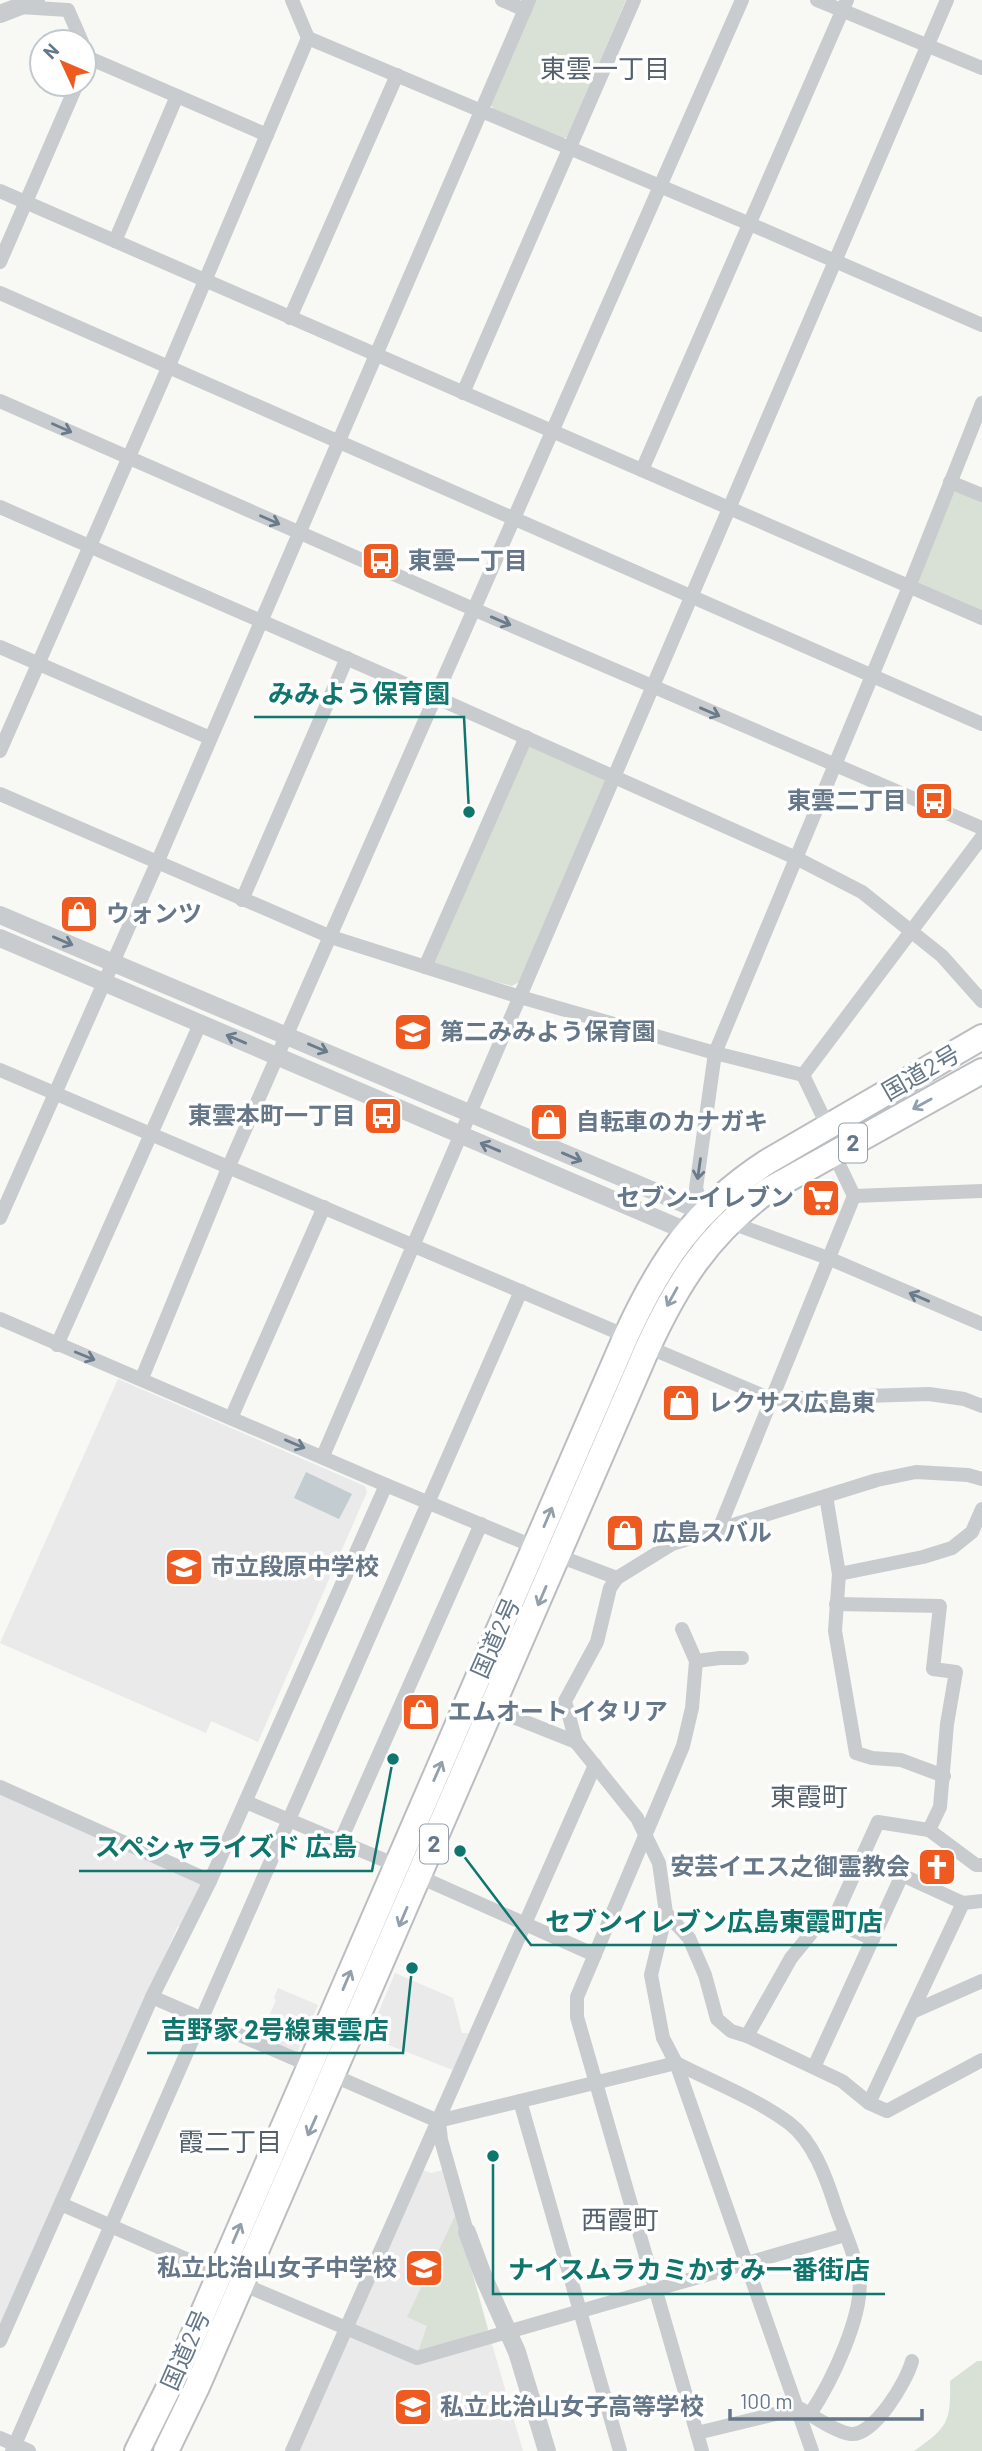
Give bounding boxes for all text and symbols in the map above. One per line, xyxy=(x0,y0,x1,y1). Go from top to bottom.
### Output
north arrow xyxy=(28,28,98,98)
text: N xyxy=(38,38,63,63)
district label: 東雲一丁目 xyxy=(540,52,670,83)
one-way arrow xyxy=(51,422,73,435)
one-way arrow xyxy=(259,514,281,527)
bus stop icon: 東雲一丁目 xyxy=(360,540,402,582)
place label: 東雲一丁目 xyxy=(408,545,528,574)
one-way arrow xyxy=(490,615,512,628)
callout: みみよう保育園 xyxy=(254,670,464,717)
text: みみよう保育園 xyxy=(268,677,450,708)
one-way arrow xyxy=(699,706,720,719)
bus stop icon: 東雲二丁目 xyxy=(913,780,955,822)
place label: 東雲二丁目 xyxy=(787,785,907,814)
shop icon: ウォンツ xyxy=(58,893,100,935)
place label: ウォンツ xyxy=(106,898,202,927)
one-way arrow xyxy=(52,936,73,949)
school or university icon: 第二みみよう保育園 xyxy=(392,1011,434,1053)
place label: 第二みみよう保育園 xyxy=(440,1016,656,1045)
one-way arrow xyxy=(226,1031,247,1044)
street label: 国道2号 xyxy=(876,1038,964,1105)
one-way arrow xyxy=(307,1042,328,1055)
bus stop icon: 東雲本町一丁目 xyxy=(362,1095,404,1137)
one-way arrow xyxy=(913,1097,933,1111)
place label: 東雲本町一丁目 xyxy=(188,1100,356,1129)
shop icon: 自転車のカナガキ xyxy=(528,1101,570,1143)
place label: 自転車のカナガキ xyxy=(576,1106,768,1135)
road number: 2 xyxy=(839,1124,867,1162)
one-way arrow xyxy=(480,1140,501,1153)
one-way arrow xyxy=(561,1151,583,1164)
one-way arrow xyxy=(692,1157,705,1180)
supermarket icon: セブン-イレブン xyxy=(800,1177,842,1219)
place label: セブン-イレブン xyxy=(616,1182,794,1211)
one-way arrow xyxy=(665,1287,679,1307)
one-way arrow xyxy=(909,1290,931,1303)
one-way arrow xyxy=(74,1350,95,1363)
shop icon: レクサス広島東 xyxy=(660,1382,702,1424)
place label: レクサス広島東 xyxy=(708,1387,876,1416)
one-way arrow xyxy=(284,1438,305,1451)
one-way arrow xyxy=(542,1507,555,1529)
shop icon: 広島スバル xyxy=(604,1512,646,1554)
place label: 広島スバル xyxy=(652,1517,772,1546)
school or university icon: 市立段原中学校 xyxy=(163,1546,205,1588)
place label: 市立段原中学校 xyxy=(211,1551,379,1580)
one-way arrow xyxy=(535,1585,548,1606)
street label: 国道2号 xyxy=(464,1593,525,1682)
shop icon: エムオート イタリア xyxy=(400,1691,442,1733)
place label: エムオート イタリア xyxy=(448,1696,668,1725)
one-way arrow xyxy=(432,1761,445,1782)
district label: 東霞町 xyxy=(770,1780,848,1811)
callout: スペシャライズド 広島 xyxy=(79,1824,372,1871)
road number: 2 xyxy=(420,1825,448,1864)
text: スペシャライズド 広島 xyxy=(95,1830,357,1861)
church icon: 安芸イエス之御霊教会 xyxy=(916,1846,958,1888)
place label: 安芸イエス之御霊教会 xyxy=(670,1851,910,1880)
callout: セブンイレブン広島東霞町店 xyxy=(531,1898,897,1945)
text: セブンイレブン広島東霞町店 xyxy=(545,1905,883,1936)
one-way arrow xyxy=(396,1906,409,1927)
one-way arrow xyxy=(341,1969,354,1991)
callout: 吉野家 2号線東雲店 xyxy=(147,2006,403,2053)
text: 吉野家 2号線東雲店 xyxy=(161,2013,389,2044)
one-way arrow xyxy=(305,2114,318,2136)
district label: 霞二丁目 xyxy=(178,2125,282,2156)
district label: 西霞町 xyxy=(581,2203,659,2234)
one-way arrow xyxy=(231,2223,244,2245)
school or university icon: 私立比治山女子中学校 xyxy=(403,2247,445,2289)
callout: ナイスムラカミかすみ一番街店 xyxy=(493,2247,885,2294)
place label: 私立比治山女子中学校 xyxy=(157,2252,397,2281)
text: ナイスムラカミかすみ一番街店 xyxy=(508,2253,870,2284)
street label: 国道2号 xyxy=(154,2305,215,2394)
scale bar xyxy=(730,2378,922,2422)
school or university icon: 私立比治山女子高等学校 xyxy=(392,2386,434,2428)
text: 100 m xyxy=(740,2388,793,2413)
place label: 私立比治山女子高等学校 xyxy=(440,2391,704,2420)

